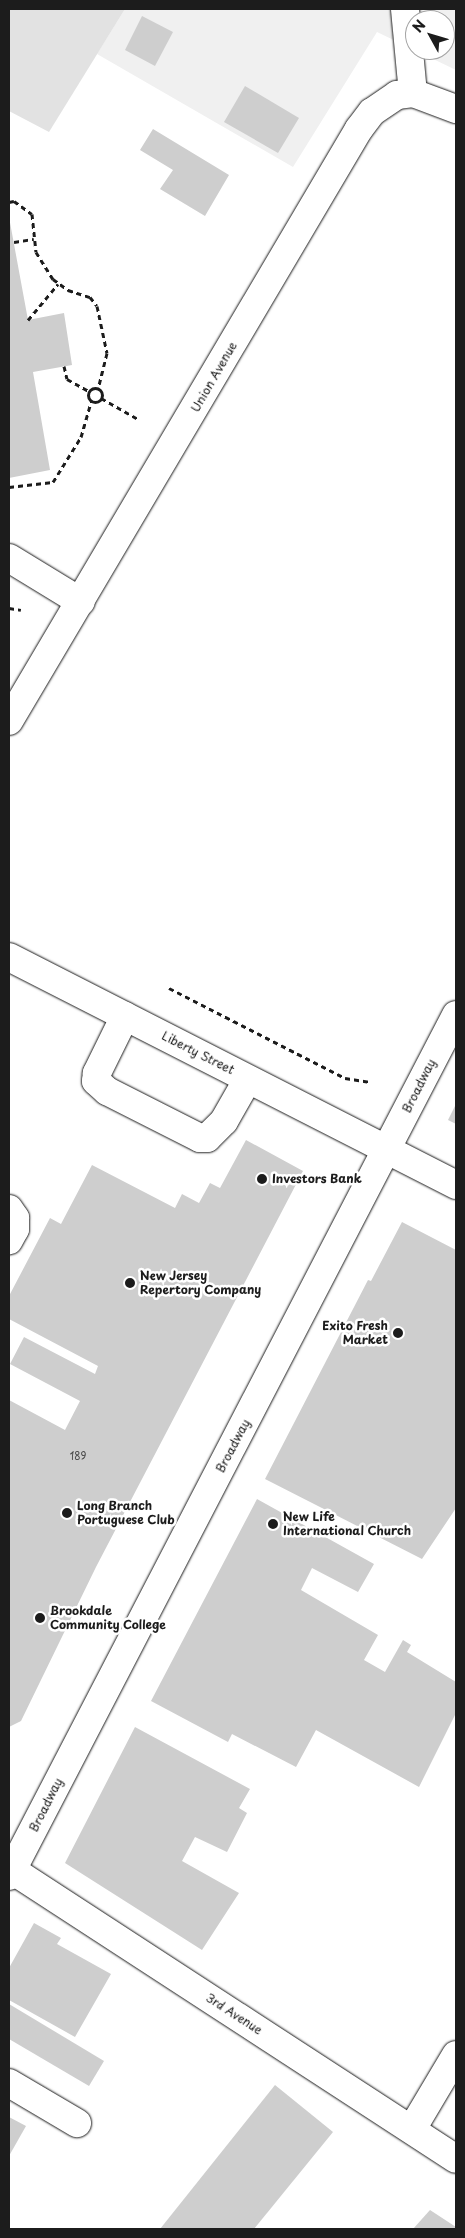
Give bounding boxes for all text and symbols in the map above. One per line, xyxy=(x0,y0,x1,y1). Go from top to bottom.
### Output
north arrow xyxy=(405,10,455,60)
text: N xyxy=(407,15,430,37)
street label: Union Avenue xyxy=(188,339,240,415)
street label: Liberty Street xyxy=(159,1028,237,1078)
street label: Broadway xyxy=(399,1057,439,1115)
place label: Investors Bank xyxy=(272,1172,362,1186)
marker: Investors Bank xyxy=(256,1173,268,1185)
place label: New Jersey Repertory Company xyxy=(140,1269,262,1297)
marker: New Jersey Repertory Company xyxy=(124,1277,136,1289)
place label: Exito Fresh Market xyxy=(322,1319,388,1347)
marker: Exito Fresh Market xyxy=(392,1327,404,1339)
street label: Broadway xyxy=(213,1417,253,1475)
house number: 189 xyxy=(70,1450,86,1462)
place label: Long Branch Portuguese Club xyxy=(77,1499,175,1527)
marker: Long Branch Portuguese Club xyxy=(61,1507,73,1519)
place label: New Life International Church xyxy=(283,1510,411,1538)
marker: New Life International Church xyxy=(267,1518,279,1530)
place label: Brookdale Community College xyxy=(50,1604,167,1632)
marker: Brookdale Community College xyxy=(34,1612,46,1624)
street label: Broadway xyxy=(26,1776,66,1834)
street label: 3rd Avenue xyxy=(203,1990,265,2038)

